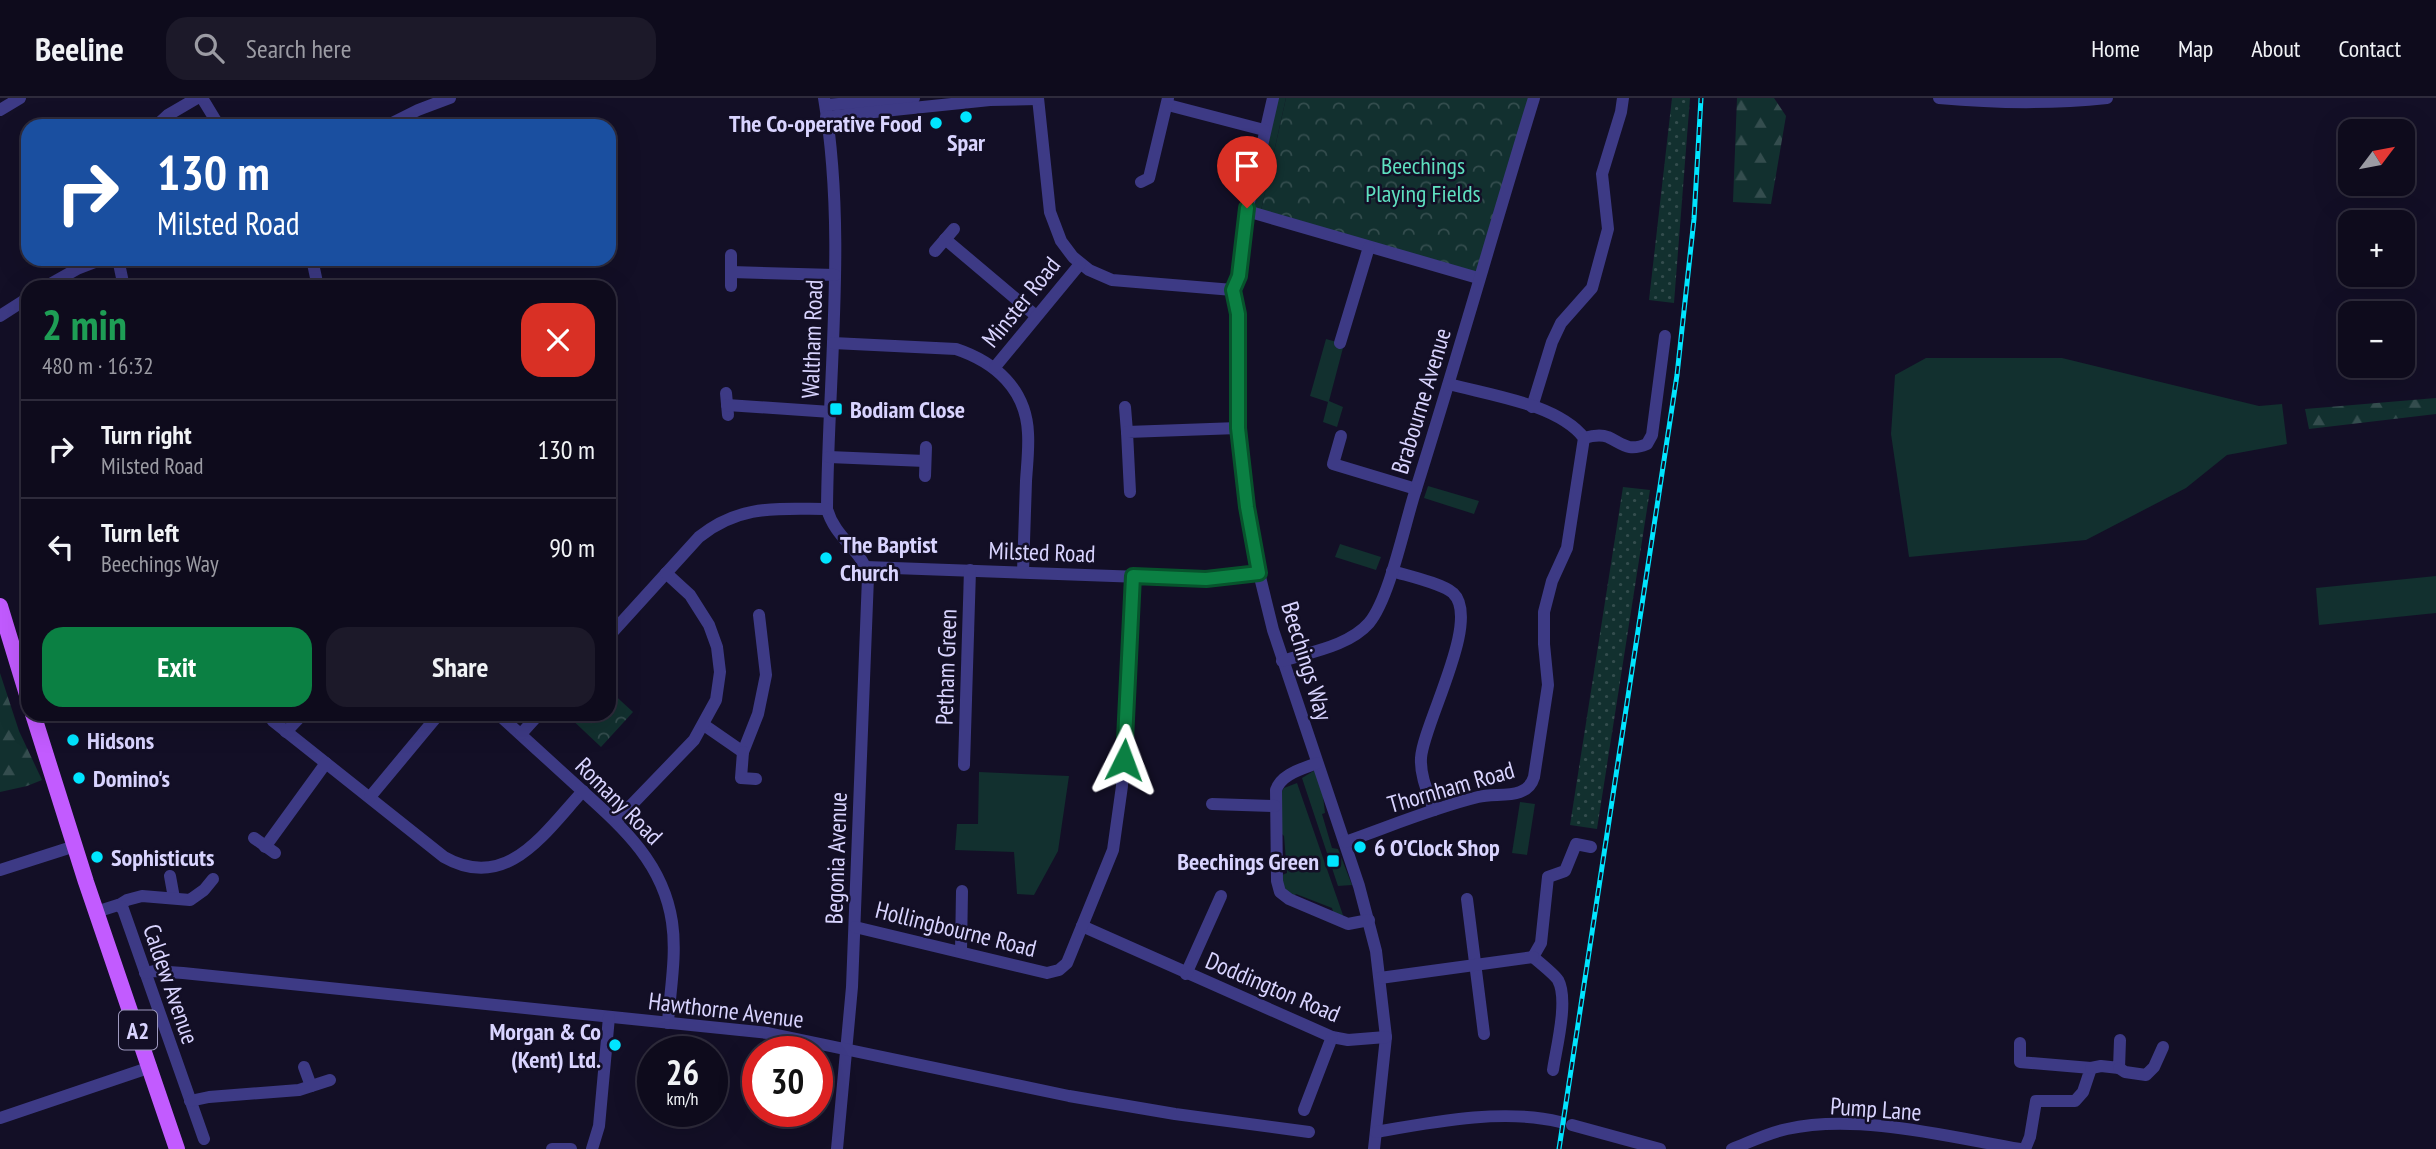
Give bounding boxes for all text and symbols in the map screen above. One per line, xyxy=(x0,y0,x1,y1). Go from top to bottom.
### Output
search box xyxy=(166,17,656,80)
text: Beeline xyxy=(35,27,124,70)
icon: search xyxy=(190,29,228,67)
text: Search here xyxy=(246,32,351,65)
text: Home xyxy=(2091,33,2140,64)
text: Map xyxy=(2178,33,2213,64)
text: About xyxy=(2251,33,2300,64)
text: Contact xyxy=(2338,33,2401,64)
place label: The Co-operative Food xyxy=(729,108,922,139)
marker: Spar xyxy=(958,109,974,125)
marker: The Co-operative Food xyxy=(928,115,944,131)
north arrow xyxy=(2338,119,2415,196)
map controls xyxy=(2338,119,2415,378)
place label: Spar xyxy=(947,127,986,158)
pin xyxy=(1217,136,1277,208)
text: 130 m xyxy=(157,140,270,204)
icon: right xyxy=(42,147,133,238)
icon: arrive xyxy=(1228,147,1266,185)
park label: Beechings Playing Fields xyxy=(1365,150,1481,209)
text: Milsted Road xyxy=(157,202,300,244)
button: + xyxy=(2338,210,2415,287)
street label: Minster Road xyxy=(975,250,1067,354)
street label: Waltham Road xyxy=(794,279,830,399)
text: 2 min xyxy=(42,297,127,352)
button: − xyxy=(2338,301,2415,378)
button: close xyxy=(521,303,595,377)
street label: Brabourne Avenue xyxy=(1384,324,1458,478)
text: 480 m · 16:32 xyxy=(42,351,154,380)
place label: Bodiam Close xyxy=(850,394,965,425)
marker: Bodiam Close xyxy=(828,401,844,417)
text: Turn right xyxy=(101,418,192,451)
icon: right xyxy=(42,430,80,468)
text: 130 m xyxy=(537,433,595,466)
text: Milsted Road xyxy=(101,451,204,480)
text: Turn left xyxy=(101,516,179,549)
icon: left xyxy=(42,528,80,566)
place label: The Baptist Church xyxy=(840,529,938,588)
text: 90 m xyxy=(549,531,595,564)
street label: Milsted Road xyxy=(988,535,1096,569)
text: Beechings Way xyxy=(101,549,219,578)
marker: The Baptist Church xyxy=(818,550,834,566)
street label: Beechings Way xyxy=(1274,598,1340,724)
street label: Petham Green xyxy=(928,608,964,726)
button: Exit xyxy=(42,627,312,707)
button: Share xyxy=(326,627,595,707)
position arrow xyxy=(1087,723,1161,797)
place label: Hidsons xyxy=(87,725,154,756)
marker: Hidsons xyxy=(65,732,81,748)
street label: Romany Road xyxy=(569,751,669,851)
street label: Thornham Road xyxy=(1384,754,1518,820)
place label: Domino's xyxy=(93,763,170,794)
marker: Domino's xyxy=(71,770,87,786)
street label: Begonia Avenue xyxy=(818,791,854,925)
place label: 6 O'Clock Shop xyxy=(1374,832,1500,863)
marker: 6 O'Clock Shop xyxy=(1352,839,1368,855)
place label: Sophisticuts xyxy=(111,842,214,873)
place label: Beechings Green xyxy=(1177,846,1319,877)
marker: Sophisticuts xyxy=(89,849,105,865)
marker: Beechings Green xyxy=(1325,853,1341,869)
street label: Hollingbourne Road xyxy=(872,894,1040,964)
street label: Caldew Avenue xyxy=(136,920,206,1048)
street label: Doddington Road xyxy=(1201,945,1345,1029)
street label: Hawthorne Avenue xyxy=(647,985,805,1035)
road number: A2 xyxy=(119,1010,157,1049)
place label: Morgan & Co (Kent) Ltd. xyxy=(489,1016,601,1075)
speed limit sign: 30 xyxy=(742,1036,833,1127)
marker: Morgan & Co (Kent) Ltd. xyxy=(607,1037,623,1053)
text: 26 xyxy=(666,1049,699,1095)
text: km/h xyxy=(667,1087,698,1110)
street label: Pump Lane xyxy=(1829,1090,1923,1128)

